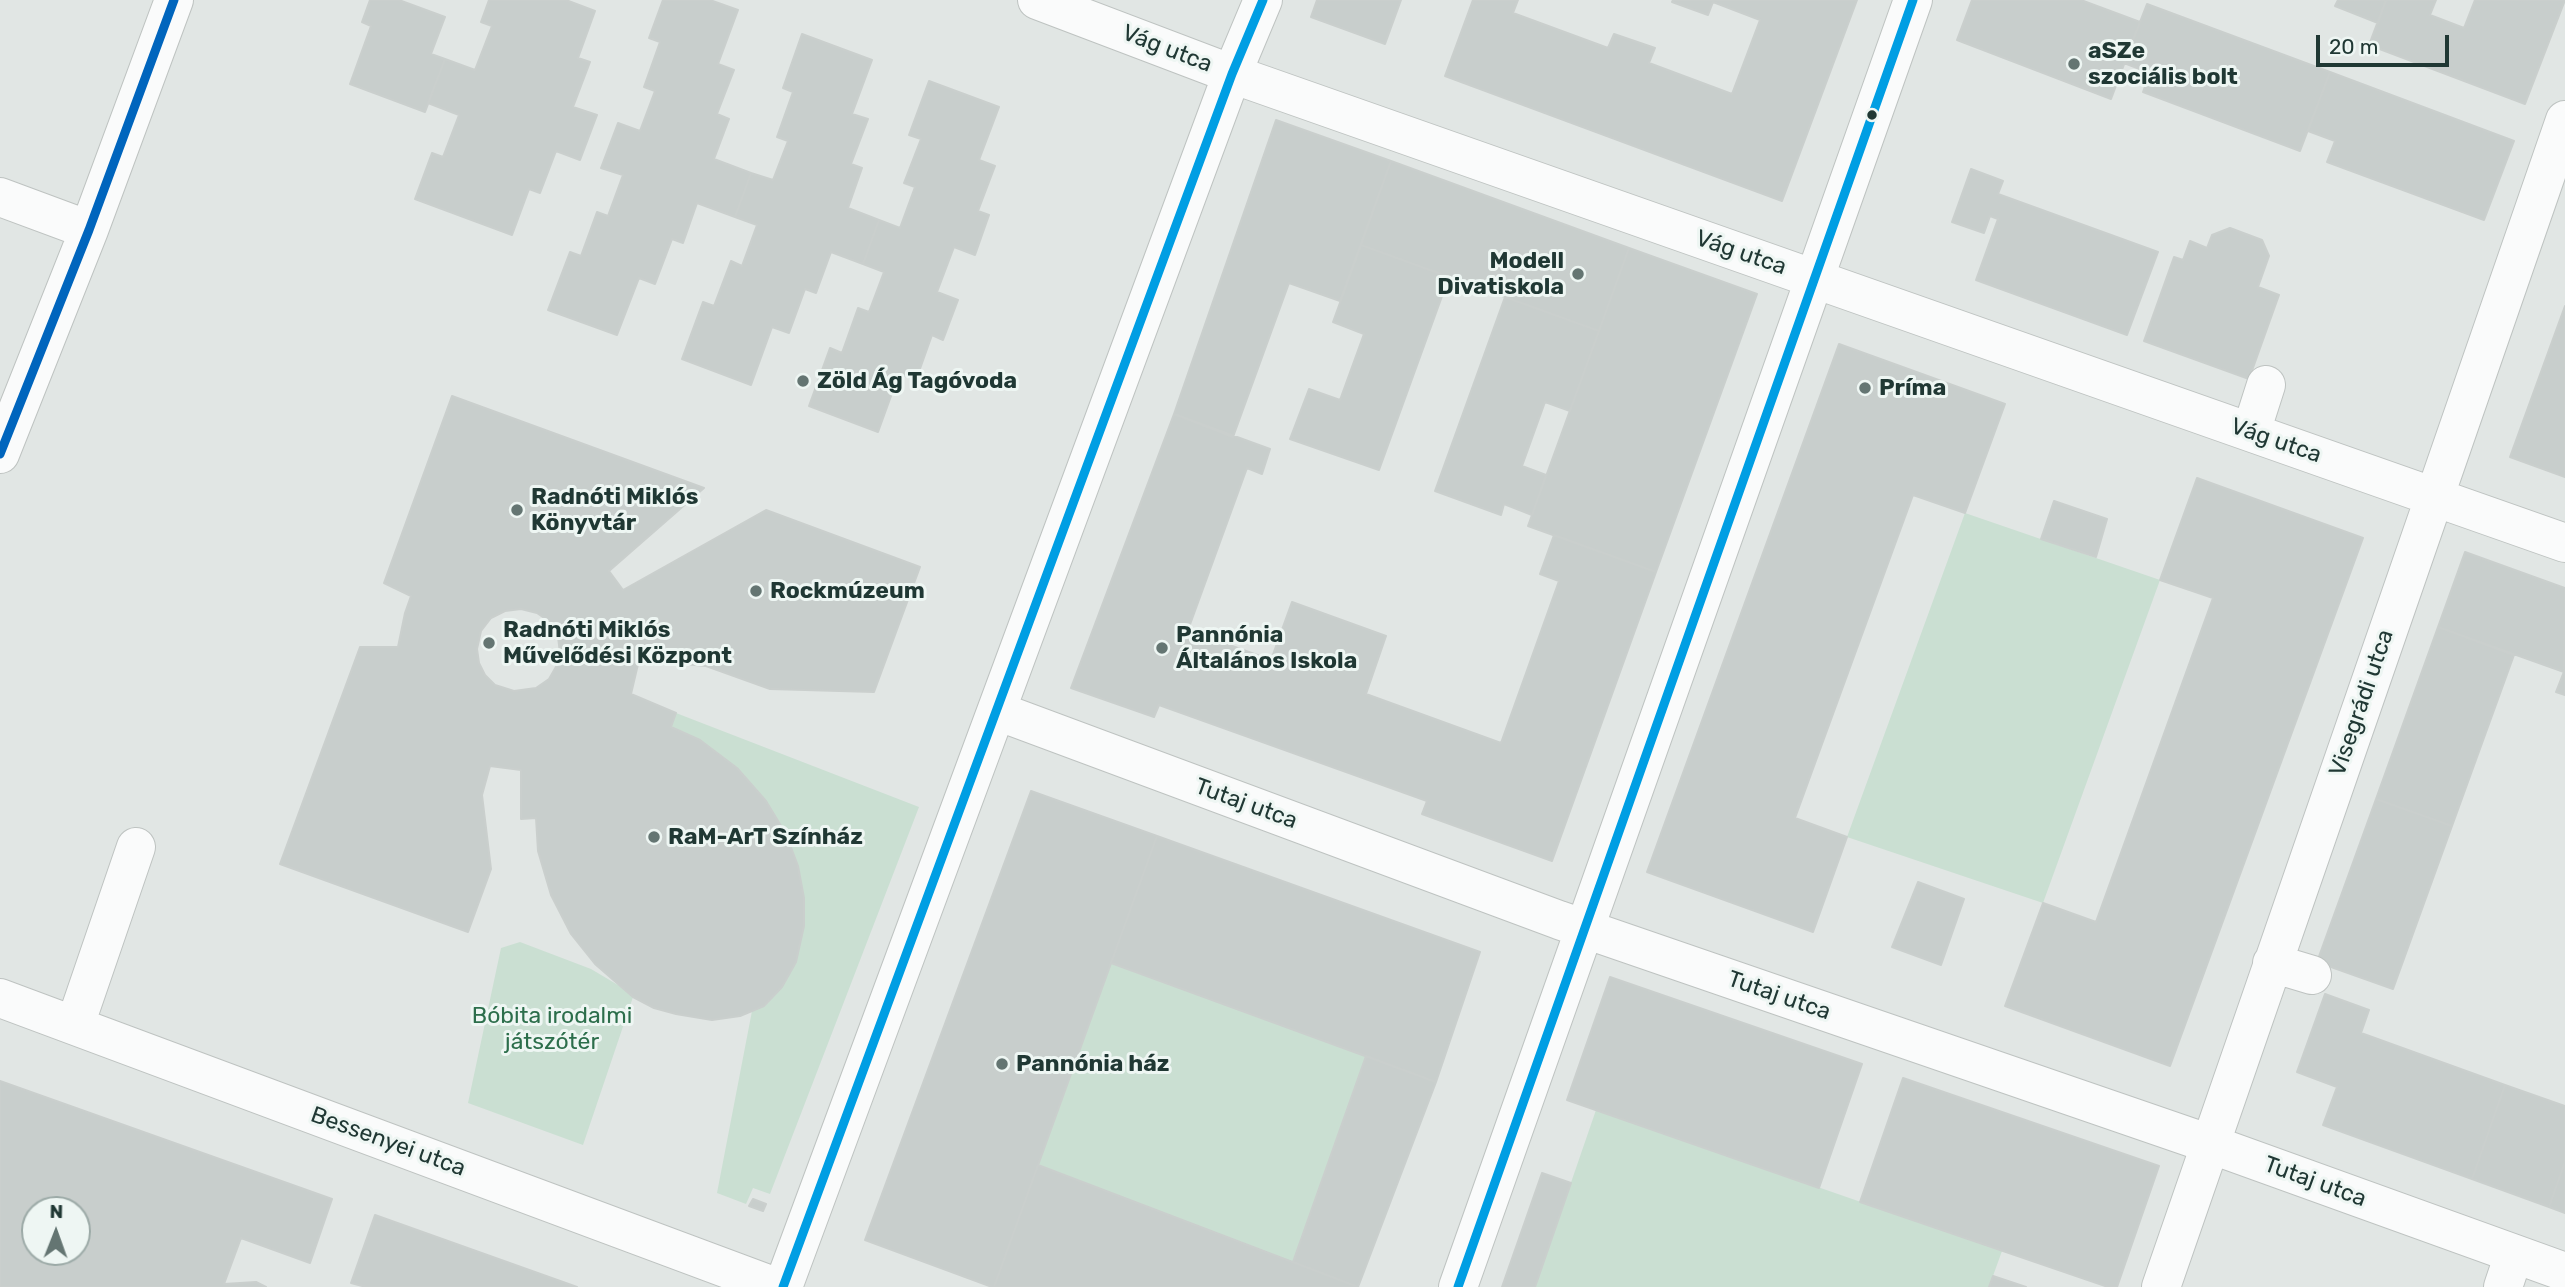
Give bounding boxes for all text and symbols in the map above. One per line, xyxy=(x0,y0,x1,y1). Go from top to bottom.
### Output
street label: Vág utca xyxy=(1118,19,1216,79)
scale bar xyxy=(2320,21,2453,65)
text: 20 m xyxy=(2329,34,2378,59)
place label: aSZe szociális bolt xyxy=(2088,37,2238,91)
marker: aSZe szociális bolt xyxy=(2066,56,2082,72)
unlabelled marker xyxy=(1865,108,1879,122)
street label: Vág utca xyxy=(1692,225,1790,281)
place label: Modell Divatiskola xyxy=(1437,247,1564,301)
marker: Modell Divatiskola xyxy=(1570,266,1586,282)
place label: Zöld Ág Tagóvoda xyxy=(817,367,1017,395)
marker: Zöld Ág Tagóvoda xyxy=(795,373,811,389)
place label: Príma xyxy=(1879,374,1946,402)
marker: Príma xyxy=(1857,380,1873,396)
street label: Vág utca xyxy=(2227,413,2325,469)
place label: Radnóti Miklós Könyvtár xyxy=(531,483,698,537)
marker: Radnóti Miklós Könyvtár xyxy=(509,502,525,518)
place label: Rockmúzeum xyxy=(770,577,925,605)
marker: Rockmúzeum xyxy=(748,583,764,599)
place label: Radnóti Miklós Művelődési Központ xyxy=(503,616,732,670)
place label: Pannónia Általános Iskola xyxy=(1176,621,1357,675)
street label: Visegrádi utca xyxy=(2324,626,2400,780)
marker: Radnóti Miklós Művelődési Központ xyxy=(481,635,497,651)
marker: Pannónia Általános Iskola xyxy=(1154,640,1170,656)
street label: Tutaj utca xyxy=(1191,773,1301,835)
place label: RaM-ArT Színház xyxy=(668,823,863,851)
marker: RaM-ArT Színház xyxy=(646,829,662,845)
street label: Tutaj utca xyxy=(1724,966,1834,1026)
park label: Bóbita irodalmi játszótér xyxy=(472,1002,632,1056)
place label: Pannónia ház xyxy=(1016,1050,1170,1078)
marker: Pannónia ház xyxy=(994,1056,1010,1072)
street label: Bessenyei utca xyxy=(307,1101,469,1183)
street label: Tutaj utca xyxy=(2260,1151,2370,1213)
north arrow xyxy=(21,1196,91,1266)
text: N xyxy=(49,1200,63,1223)

